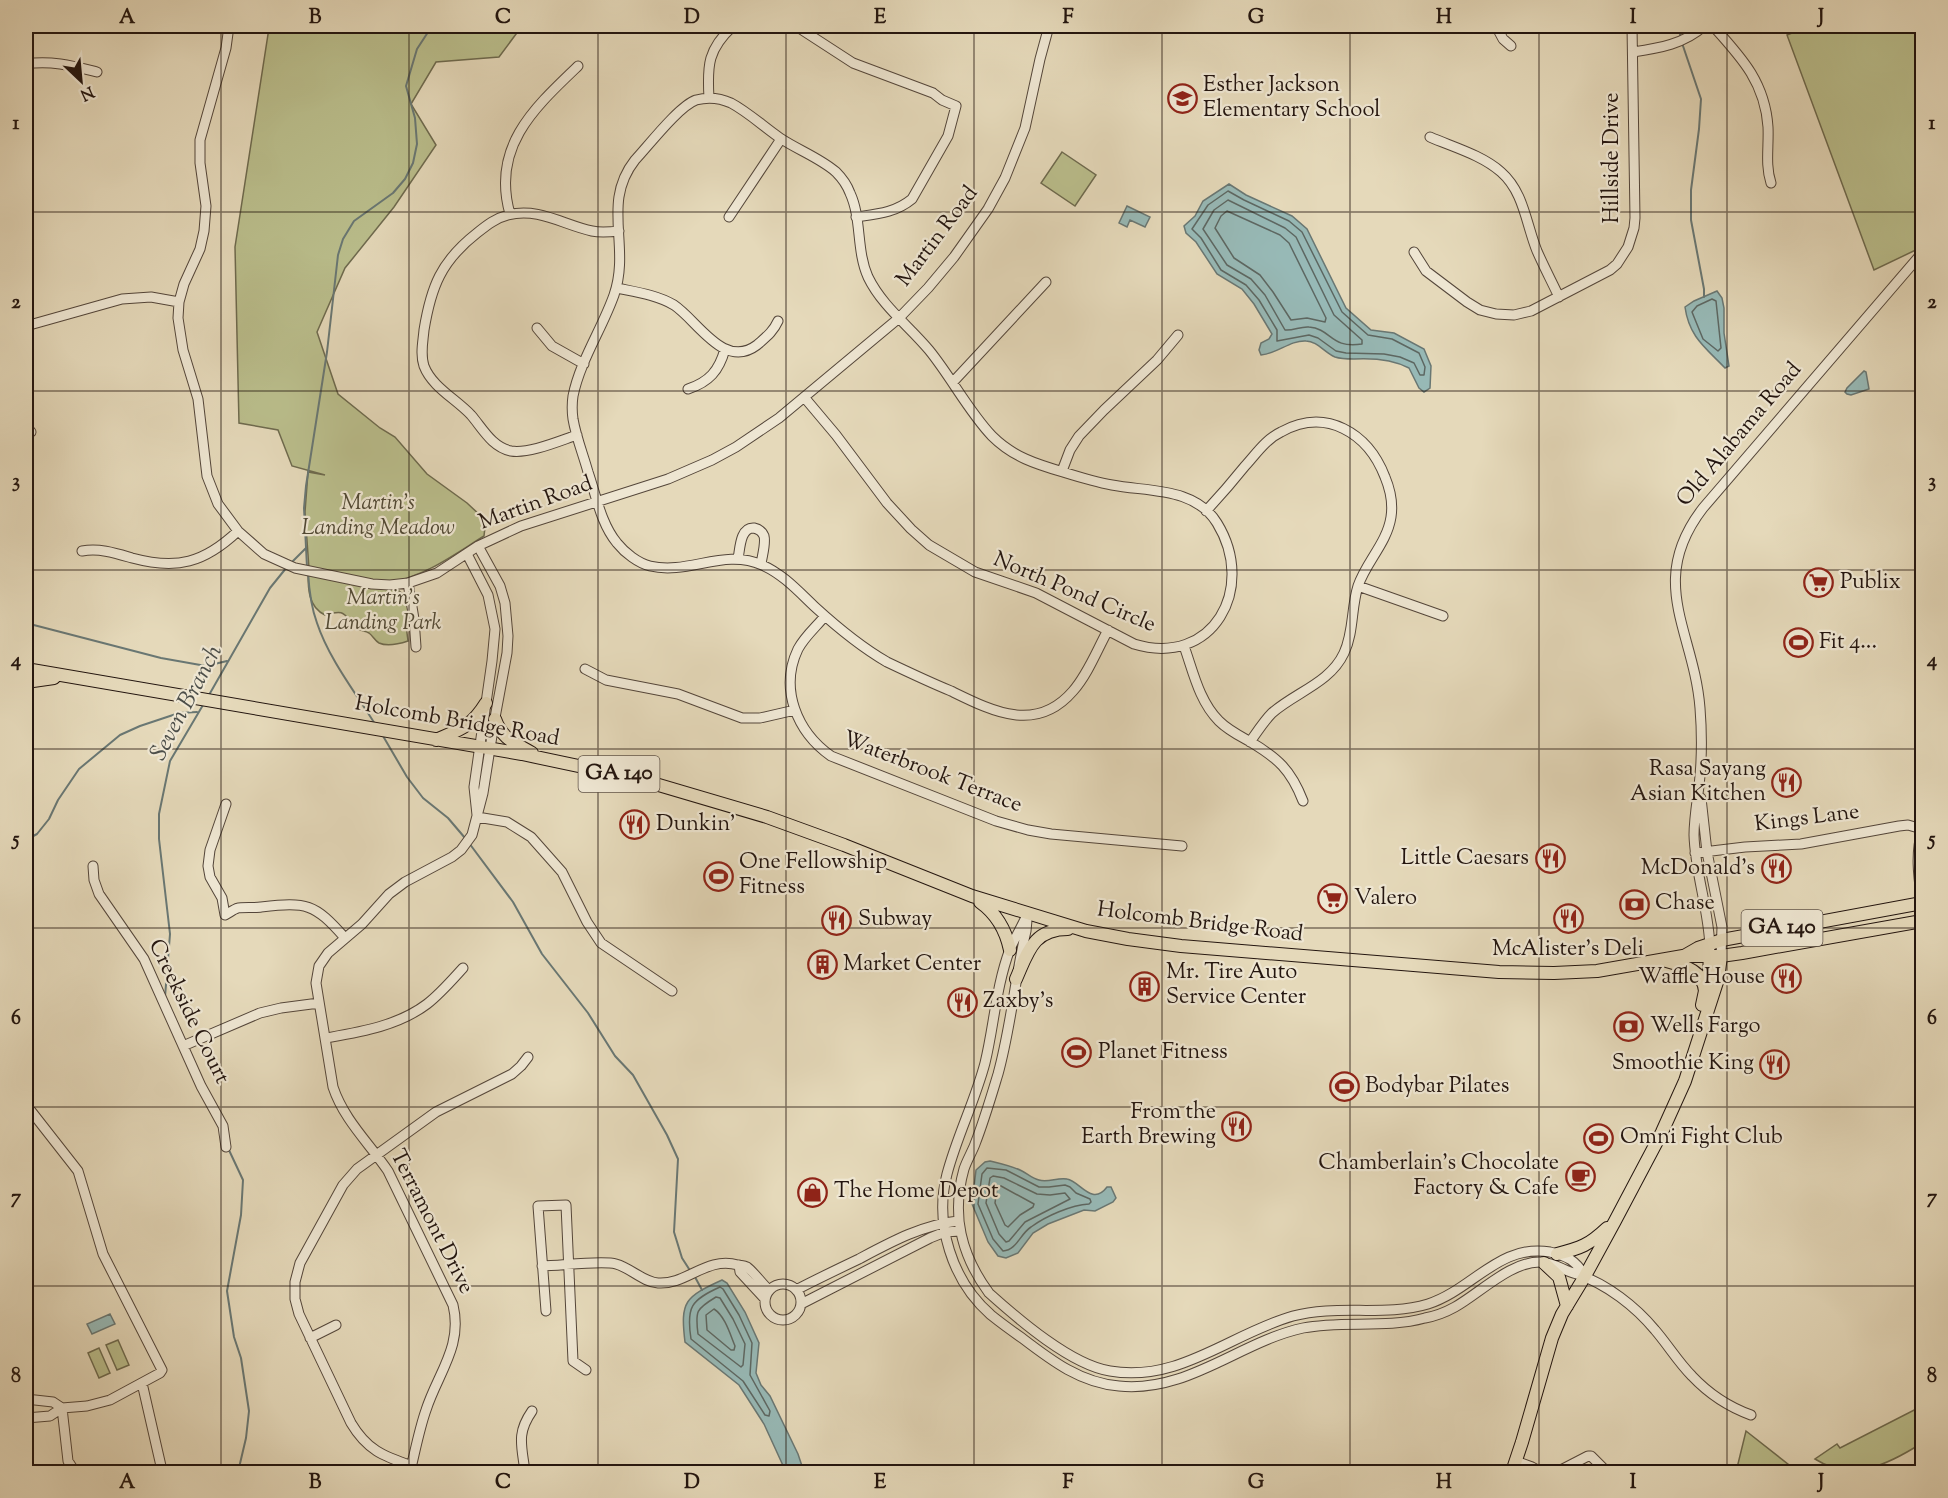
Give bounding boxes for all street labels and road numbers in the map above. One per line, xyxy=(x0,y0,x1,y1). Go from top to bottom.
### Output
street label: Hillside Drive xyxy=(1597,93,1629,223)
street label: Martin Road xyxy=(889,180,987,294)
street label: Old Alabama Road xyxy=(1670,356,1810,514)
street label: Martin Road xyxy=(475,469,597,539)
street label: North Pond Circle xyxy=(988,544,1160,642)
street label: Holcomb Bridge Road xyxy=(352,688,562,756)
street label: Waterbrook Terrace xyxy=(838,724,1026,822)
road number: GA 140 xyxy=(578,756,660,792)
street label: Kings Lane xyxy=(1753,797,1861,841)
street label: Holcomb Bridge Road xyxy=(1095,894,1305,952)
road number: GA 140 xyxy=(1742,910,1822,946)
street label: Creekside Court xyxy=(139,934,237,1090)
street label: Terramont Drive xyxy=(381,1144,481,1300)

